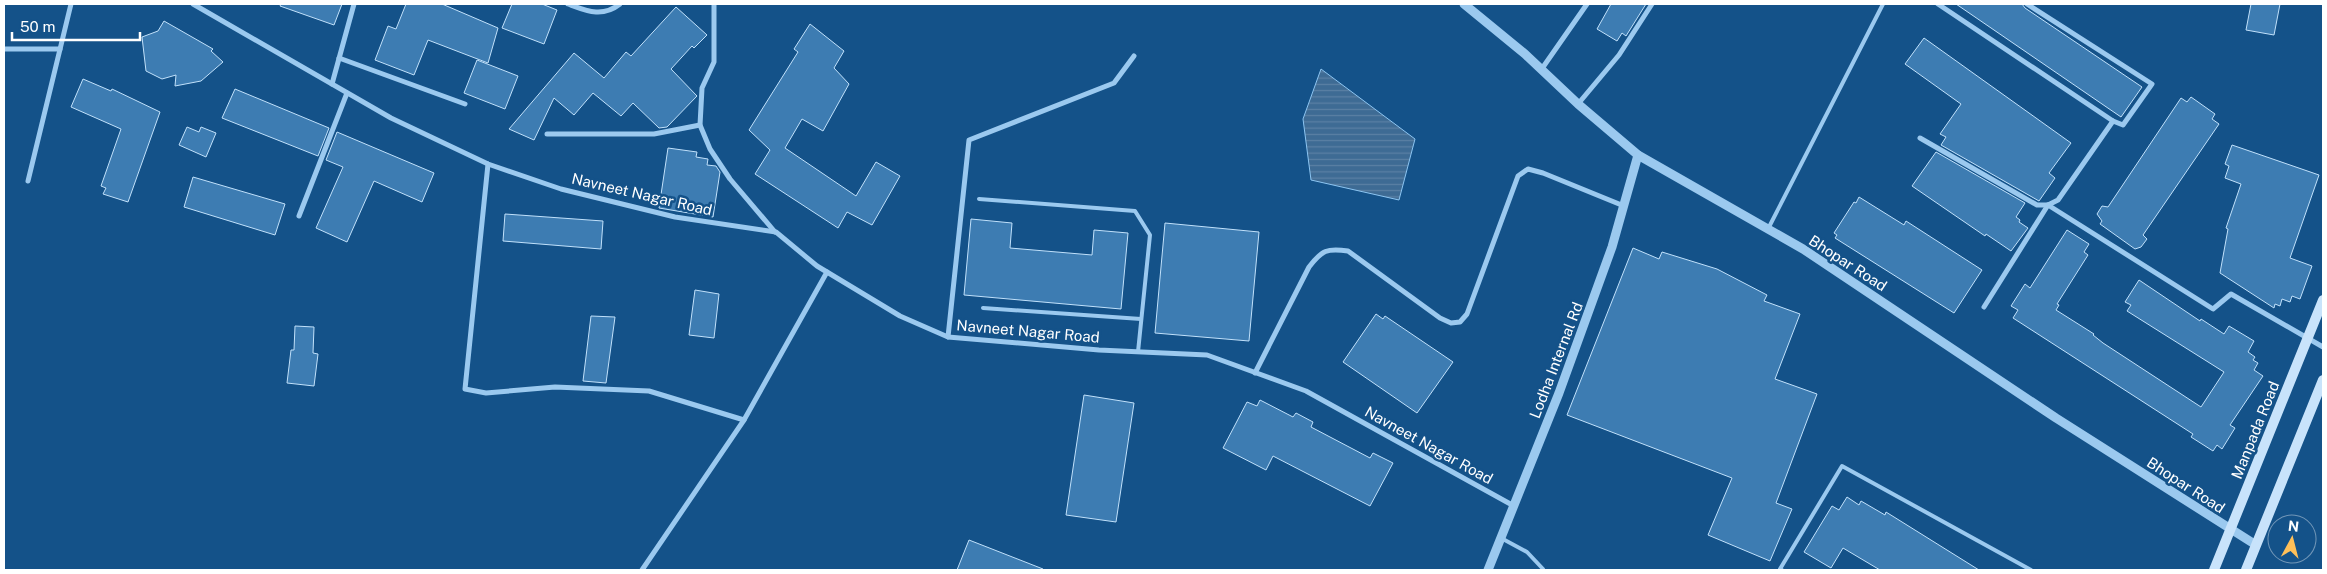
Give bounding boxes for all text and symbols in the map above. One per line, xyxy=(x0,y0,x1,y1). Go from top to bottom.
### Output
scale bar xyxy=(12,10,140,42)
text: 50 m xyxy=(20,18,55,35)
street label: Navneet Nagar Road xyxy=(570,170,714,218)
street label: Bhopar Road xyxy=(1806,232,1890,294)
street label: Lodha Internal Rd xyxy=(1526,300,1586,420)
street label: Navneet Nagar Road xyxy=(956,316,1100,346)
street label: Manpada Road xyxy=(2228,379,2282,481)
street label: Navneet Nagar Road xyxy=(1362,403,1496,487)
street label: Bhopar Road xyxy=(2144,454,2228,516)
north arrow xyxy=(2267,514,2317,564)
text: N xyxy=(2287,517,2300,535)

